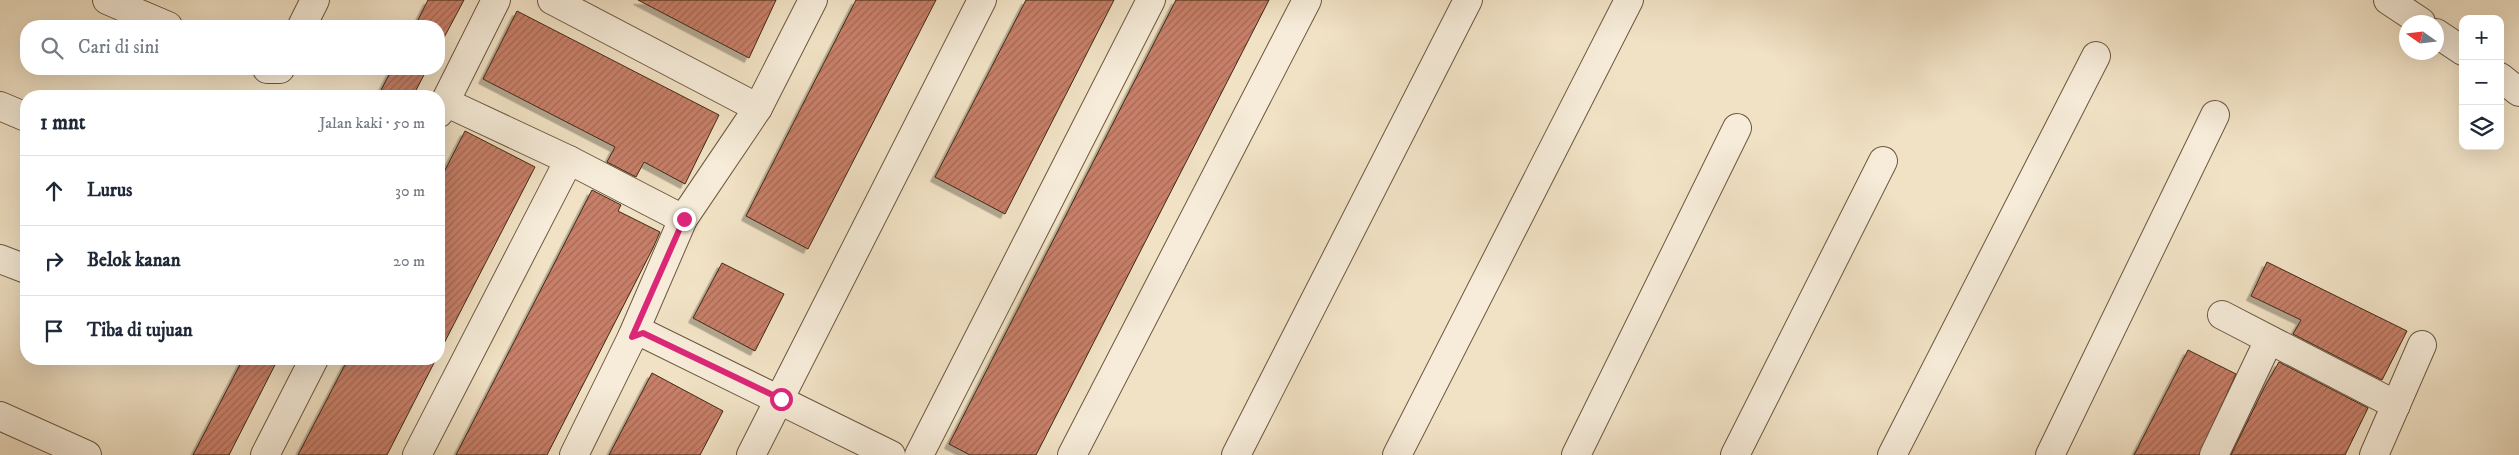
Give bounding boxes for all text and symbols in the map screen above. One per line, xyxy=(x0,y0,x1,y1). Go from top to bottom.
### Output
north arrow xyxy=(2399,15,2444,60)
map controls xyxy=(2459,15,2504,150)
button: + xyxy=(2459,15,2504,60)
search box xyxy=(20,20,445,75)
icon: search xyxy=(38,34,66,62)
text: Cari di sini xyxy=(78,36,159,59)
button: − xyxy=(2459,60,2504,105)
button: layers xyxy=(2459,105,2504,150)
text: 1 mnt xyxy=(40,110,86,136)
text: Jalan kaki · 50 m xyxy=(319,113,425,133)
icon: ahead xyxy=(40,177,68,205)
text: Lurus xyxy=(87,179,132,202)
text: 30 m xyxy=(395,181,425,201)
route end xyxy=(673,208,696,231)
icon: right xyxy=(40,247,68,275)
text: Belok kanan xyxy=(87,249,181,272)
text: 20 m xyxy=(393,251,425,271)
icon: arrive xyxy=(40,317,68,345)
text: Tiba di tujuan xyxy=(87,319,193,342)
route start xyxy=(770,388,793,411)

